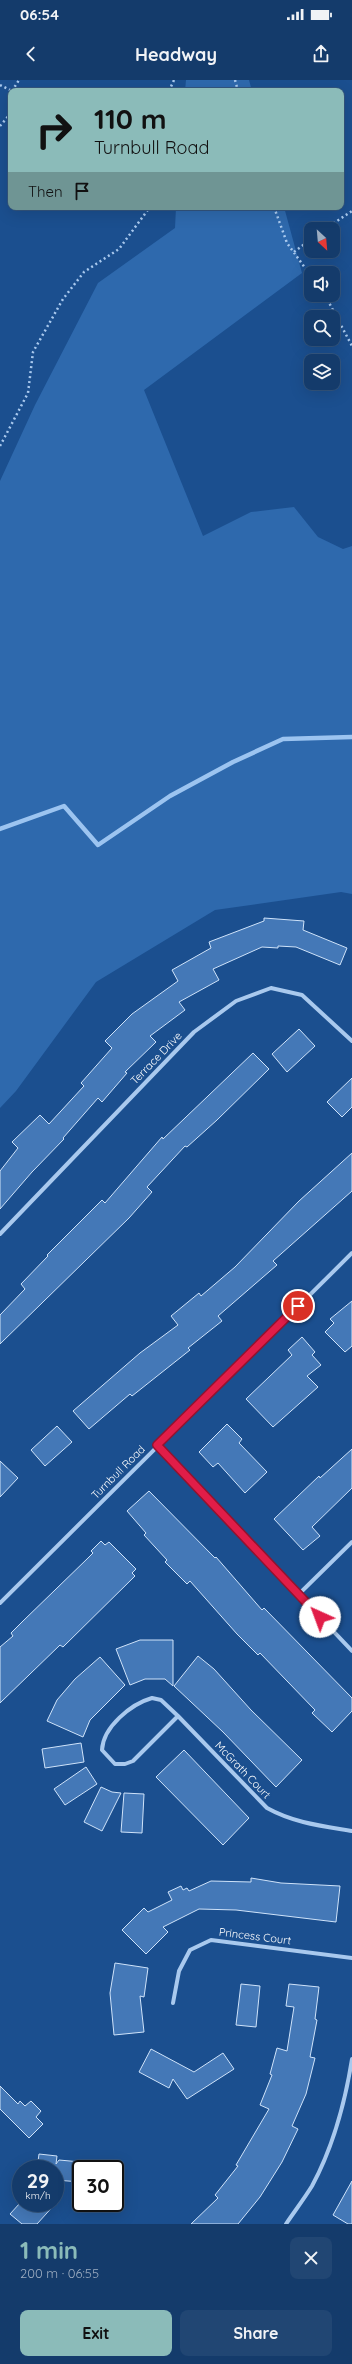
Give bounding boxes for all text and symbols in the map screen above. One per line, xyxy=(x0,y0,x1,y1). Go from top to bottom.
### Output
text: 06:54 xyxy=(20,5,59,24)
icon: back xyxy=(20,43,42,65)
text: Headway xyxy=(135,43,217,66)
icon: share xyxy=(310,43,332,65)
text: 110 m xyxy=(94,101,167,136)
icon: right xyxy=(28,104,80,156)
text: Turnbull Road xyxy=(94,136,209,159)
icon: arrive xyxy=(71,180,93,202)
text: Then xyxy=(28,182,63,201)
north arrow xyxy=(304,222,340,258)
map controls xyxy=(304,222,340,390)
button: sound xyxy=(304,266,340,302)
button: search xyxy=(304,310,340,346)
button: layers xyxy=(304,354,340,390)
street label: Terrace Drive xyxy=(127,1029,185,1087)
pin xyxy=(281,1289,315,1323)
icon: arrive xyxy=(287,1295,309,1317)
street label: Turnbull Road xyxy=(88,1442,148,1502)
position arrow xyxy=(299,1596,341,1638)
street label: McGrath Court xyxy=(212,1738,274,1802)
street label: Princess Court xyxy=(218,1925,292,1947)
speed limit sign: 30 xyxy=(72,2160,124,2212)
text: 29 xyxy=(27,2168,49,2193)
text: km/h xyxy=(25,2189,51,2202)
text: 1 min xyxy=(20,2235,78,2265)
button: close xyxy=(290,2237,332,2279)
text: 200 m · 06:55 xyxy=(20,2265,99,2281)
button: Exit xyxy=(20,2310,172,2356)
button: Share xyxy=(180,2310,332,2356)

